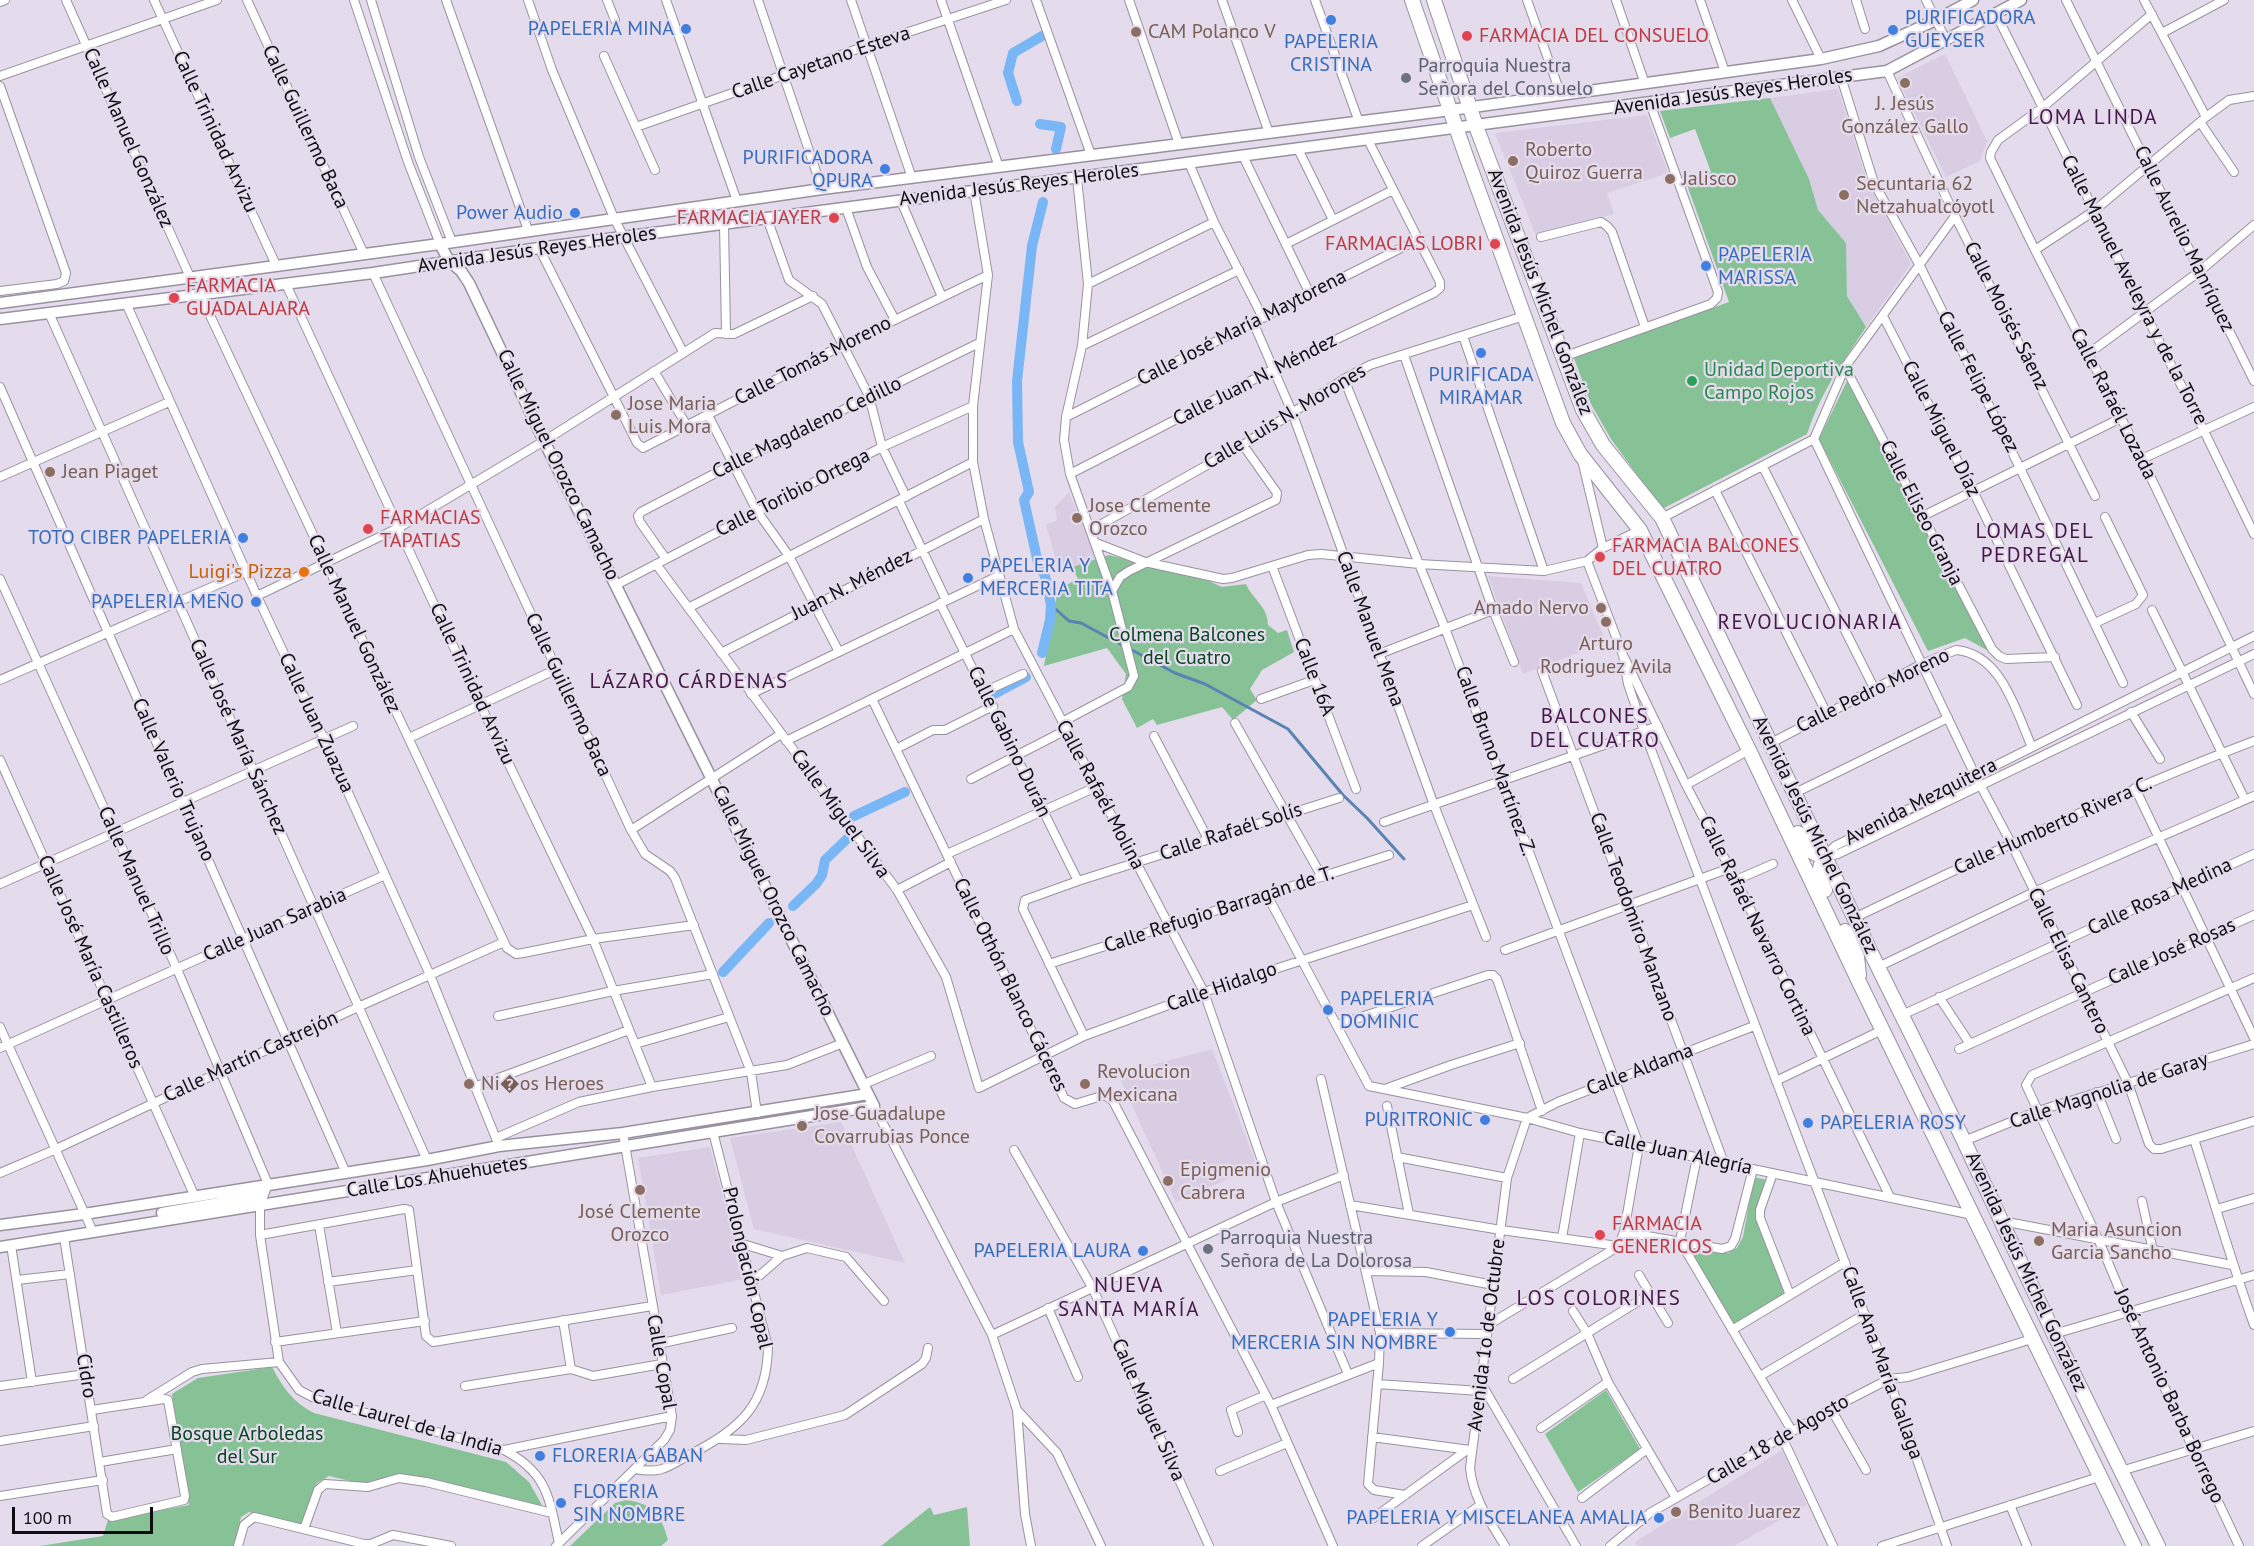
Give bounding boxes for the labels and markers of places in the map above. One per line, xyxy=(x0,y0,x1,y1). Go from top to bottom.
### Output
place label: PURIFICADORA GUEYSER xyxy=(1905,6,2035,53)
marker: PAPELERIA CRISTINA xyxy=(1324,13,1338,27)
place label: PAPELERIA MINA xyxy=(528,17,674,41)
place label: CAM Polanco V xyxy=(1148,20,1276,44)
marker: PAPELERIA MINA xyxy=(679,22,693,36)
marker: PURIFICADORA GUEYSER xyxy=(1886,23,1900,37)
place label: FARMACIA DEL CONSUELO xyxy=(1479,24,1709,48)
marker: CAM Polanco V xyxy=(1129,25,1143,39)
marker: FARMACIA DEL CONSUELO xyxy=(1460,29,1474,43)
place label: PAPELERIA CRISTINA xyxy=(1284,30,1378,77)
place label: Parroquia Nuestra Señora del Consuelo xyxy=(1418,54,1593,101)
marker: Parroquia Nuestra Señora del Consuelo xyxy=(1399,71,1413,85)
marker: J. Jesús González Gallo xyxy=(1898,76,1912,90)
place label: J. Jesús González Gallo xyxy=(1841,92,1969,139)
place label: Roberto Quiroz Guerra xyxy=(1525,138,1643,185)
place label: PURIFICADORA QPURA xyxy=(743,146,873,193)
marker: Roberto Quiroz Guerra xyxy=(1506,154,1520,168)
marker: PURIFICADORA QPURA xyxy=(878,162,892,176)
place label: Jalisco xyxy=(1682,167,1737,191)
marker: Jalisco xyxy=(1663,172,1677,186)
place label: Secuntaria 62 Netzahualcóyotl xyxy=(1856,172,1994,219)
marker: Secuntaria 62 Netzahualcóyotl xyxy=(1837,188,1851,202)
place label: Power Audio xyxy=(456,201,563,225)
marker: Power Audio xyxy=(568,206,582,220)
place label: FARMACIA JAYER xyxy=(677,206,822,230)
marker: FARMACIA JAYER xyxy=(827,211,841,225)
place label: FARMACIAS LOBRI xyxy=(1325,232,1483,256)
marker: FARMACIAS LOBRI xyxy=(1488,237,1502,251)
place label: PAPELERIA MARISSA xyxy=(1718,243,1812,290)
marker: PAPELERIA MARISSA xyxy=(1699,259,1713,273)
place label: FARMACIA GUADALAJARA xyxy=(186,274,310,321)
marker: FARMACIA GUADALAJARA xyxy=(167,291,181,305)
marker: PURIFICADA MIRAMAR xyxy=(1474,346,1488,360)
place label: Unidad Deportiva Campo Rojos xyxy=(1704,358,1854,405)
place label: PURIFICADA MIRAMAR xyxy=(1429,363,1533,410)
marker: Unidad Deportiva Campo Rojos xyxy=(1685,374,1699,388)
place label: Jose Maria Luis Mora xyxy=(628,392,716,439)
marker: Jose Maria Luis Mora xyxy=(609,408,623,422)
place label: Jean Piaget xyxy=(62,460,158,484)
marker: Jean Piaget xyxy=(43,465,57,479)
place label: Jose Clemente Orozco xyxy=(1089,494,1211,541)
place label: FARMACIAS TAPATIAS xyxy=(380,506,481,553)
marker: Jose Clemente Orozco xyxy=(1070,511,1084,525)
marker: FARMACIAS TAPATIAS xyxy=(361,522,375,536)
place label: TOTO CIBER PAPELERIA xyxy=(28,526,231,550)
marker: TOTO CIBER PAPELERIA xyxy=(236,531,250,545)
place label: FARMACIA BALCONES DEL CUATRO xyxy=(1612,534,1799,581)
marker: FARMACIA BALCONES DEL CUATRO xyxy=(1593,550,1607,564)
place label: PAPELERIA Y MERCERIA TITA xyxy=(980,554,1113,601)
place label: Luigi's Pizza xyxy=(189,560,292,584)
marker: Luigi's Pizza xyxy=(297,565,311,579)
marker: PAPELERIA Y MERCERIA TITA xyxy=(961,571,975,585)
place label: PAPELERIA MEÑO xyxy=(91,590,244,614)
marker: PAPELERIA MEÑO xyxy=(249,595,263,609)
place label: Amado Nervo xyxy=(1474,596,1589,620)
marker: Amado Nervo xyxy=(1594,601,1608,615)
marker: Arturo Rodriguez Avila xyxy=(1599,615,1613,629)
place label: Arturo Rodriguez Avila xyxy=(1540,632,1672,679)
place label: PAPELERIA DOMINIC xyxy=(1340,987,1434,1034)
marker: PAPELERIA DOMINIC xyxy=(1321,1003,1335,1017)
place label: Revolucion Mexicana xyxy=(1097,1060,1190,1107)
place label: Ni�os Heroes xyxy=(481,1072,604,1096)
marker: Ni�os Heroes xyxy=(462,1077,476,1091)
marker: Revolucion Mexicana xyxy=(1078,1077,1092,1091)
place label: Jose Guadalupe Covarrubias Ponce xyxy=(814,1102,970,1149)
place label: PURITRONIC xyxy=(1365,1108,1473,1132)
place label: PAPELERIA ROSY xyxy=(1820,1111,1966,1135)
marker: PURITRONIC xyxy=(1478,1113,1492,1127)
marker: PAPELERIA ROSY xyxy=(1801,1116,1815,1130)
marker: Jose Guadalupe Covarrubias Ponce xyxy=(795,1119,809,1133)
place label: Epigmenio Cabrera xyxy=(1180,1158,1271,1205)
marker: Epigmenio Cabrera xyxy=(1161,1174,1175,1188)
marker: José Clemente Orozco xyxy=(633,1183,647,1197)
place label: José Clemente Orozco xyxy=(579,1200,701,1247)
place label: FARMACIA GENERICOS xyxy=(1612,1212,1712,1259)
place label: Maria Asuncion Garcia Sancho xyxy=(2051,1218,2182,1265)
place label: Parroquia Nuestra Señora de La Dolorosa xyxy=(1220,1226,1412,1273)
marker: FARMACIA GENERICOS xyxy=(1593,1228,1607,1242)
marker: Maria Asuncion Garcia Sancho xyxy=(2032,1234,2046,1248)
place label: PAPELERIA LAURA xyxy=(973,1239,1131,1263)
marker: Parroquia Nuestra Señora de La Dolorosa xyxy=(1201,1242,1215,1256)
marker: PAPELERIA LAURA xyxy=(1136,1244,1150,1258)
place label: PAPELERIA Y MERCERIA SIN NOMBRE xyxy=(1231,1308,1438,1355)
marker: PAPELERIA Y MERCERIA SIN NOMBRE xyxy=(1443,1325,1457,1339)
place label: FLORERIA GABAN xyxy=(552,1444,703,1468)
marker: FLORERIA GABAN xyxy=(533,1449,547,1463)
place label: FLORERIA SIN NOMBRE xyxy=(573,1480,685,1527)
marker: FLORERIA SIN NOMBRE xyxy=(554,1496,568,1510)
place label: Benito Juarez xyxy=(1688,1500,1801,1524)
marker: Benito Juarez xyxy=(1669,1505,1683,1519)
place label: PAPELERIA Y MISCELANEA AMALIA xyxy=(1346,1506,1647,1530)
marker: PAPELERIA Y MISCELANEA AMALIA xyxy=(1652,1511,1666,1525)

